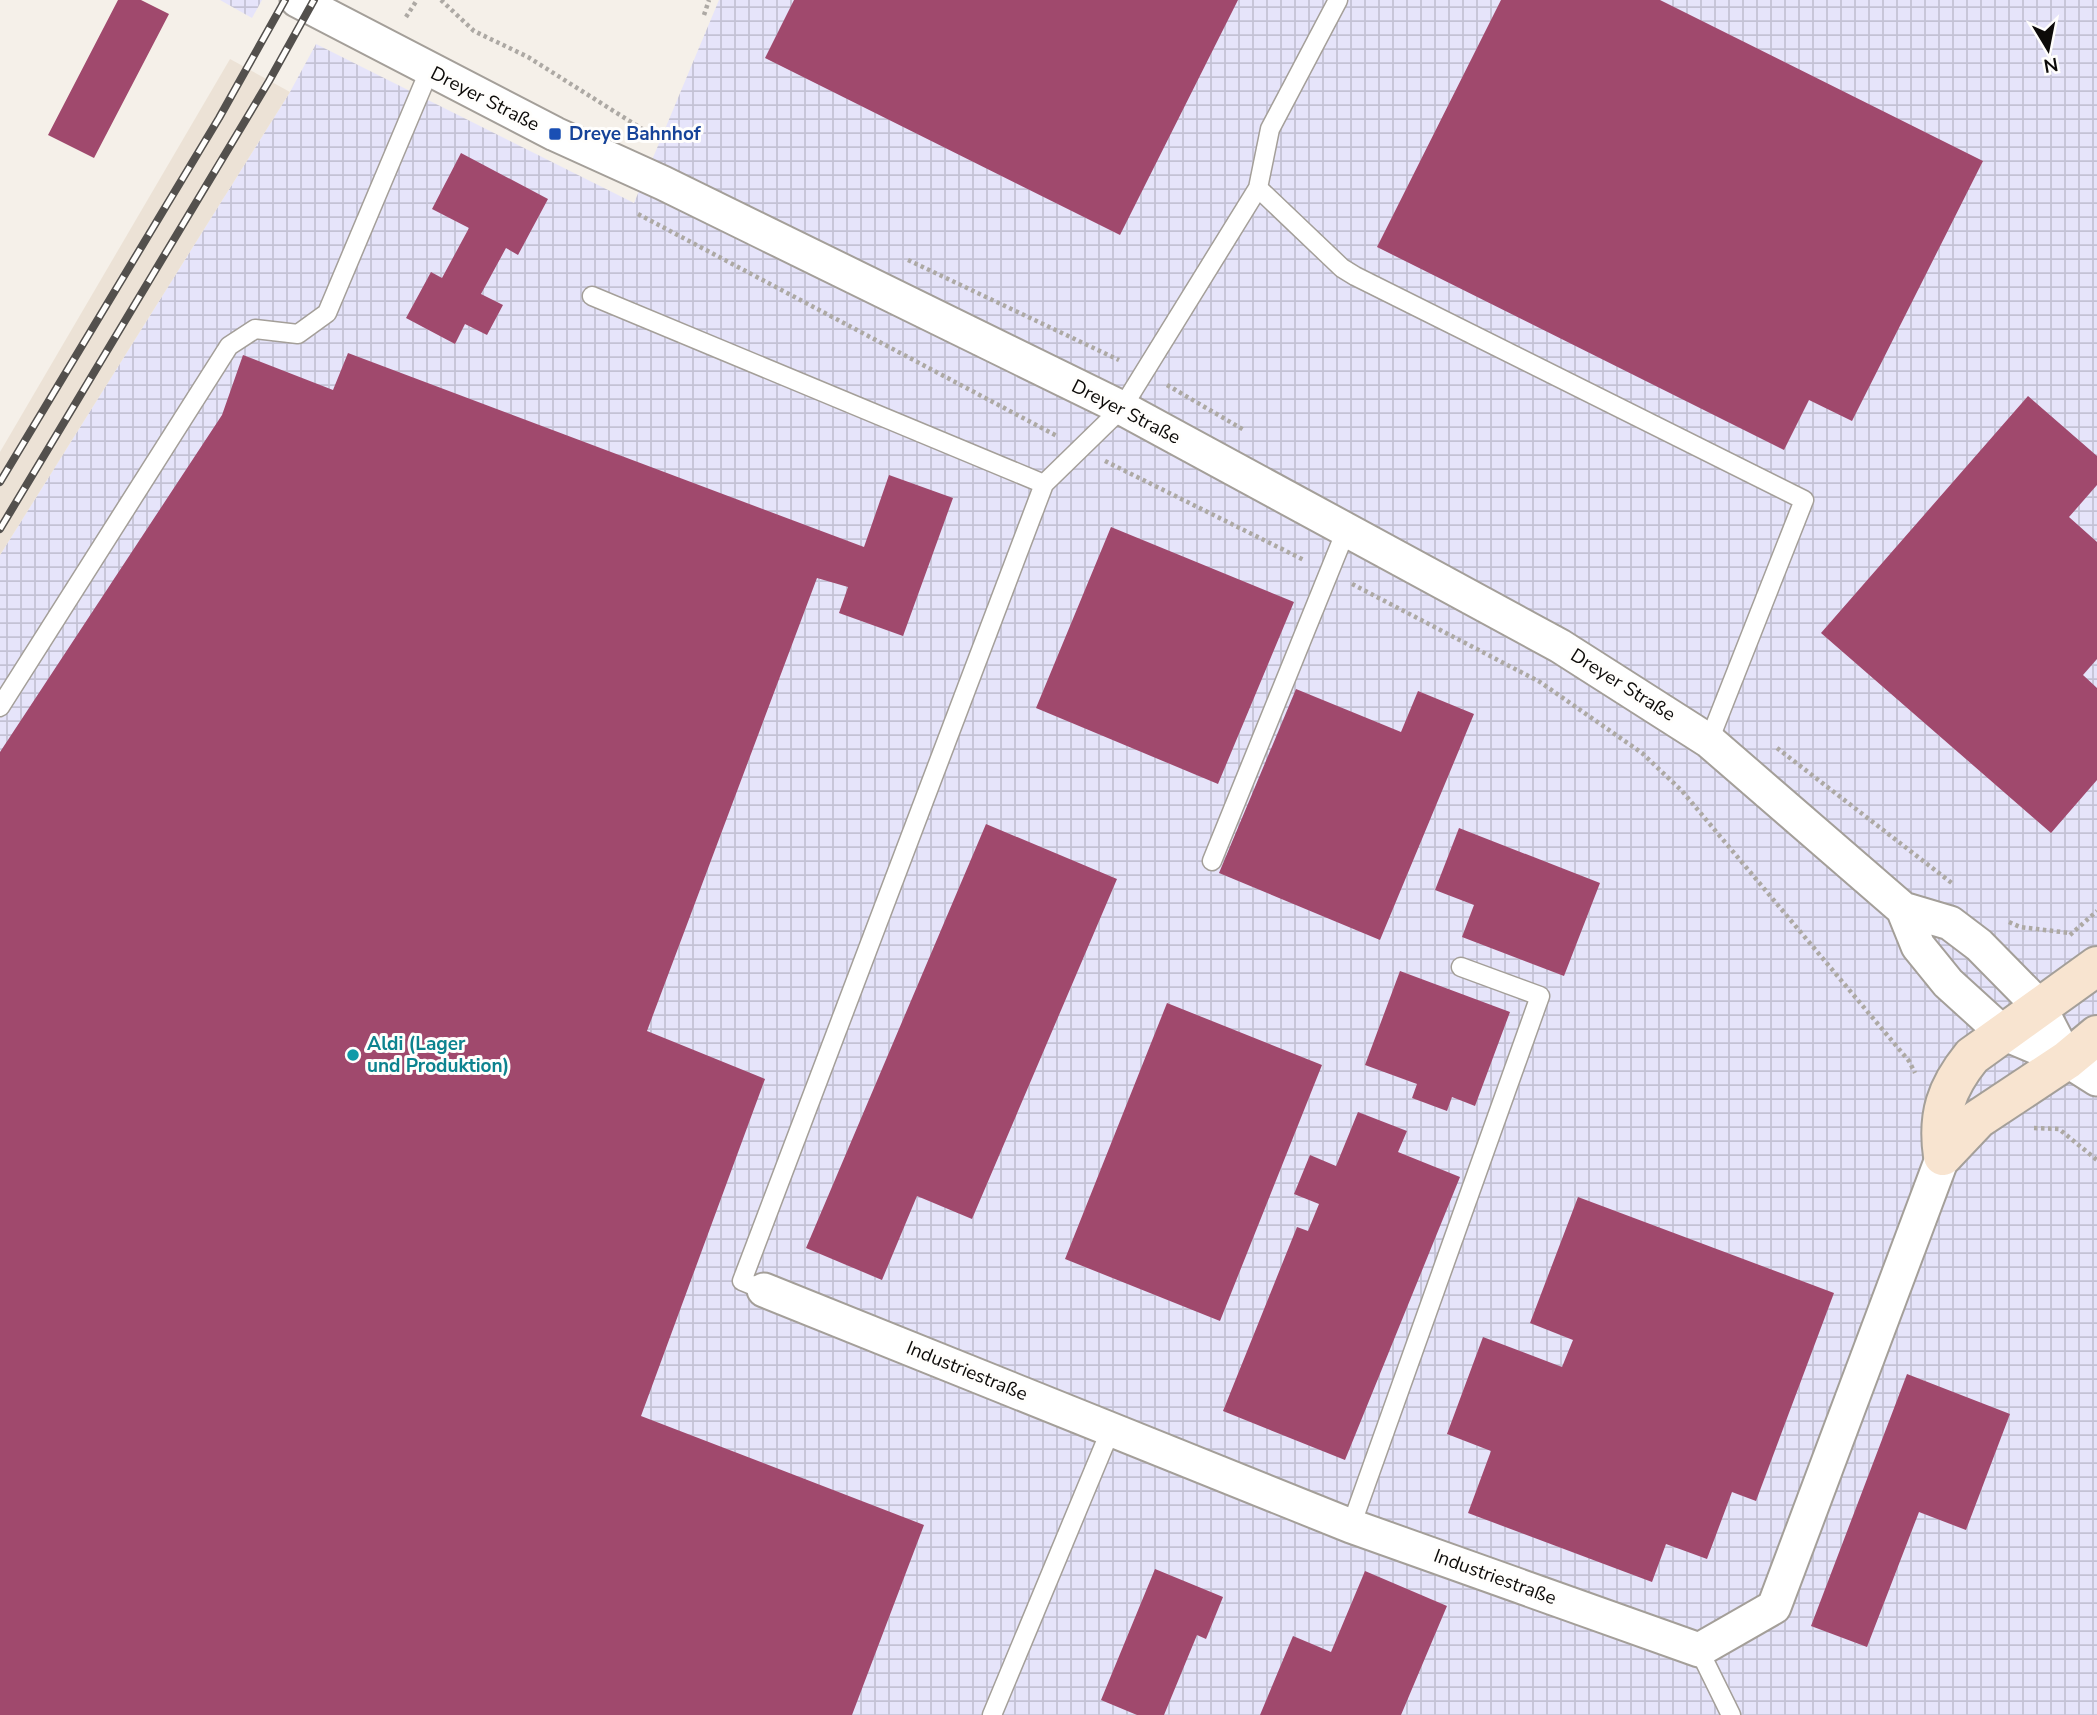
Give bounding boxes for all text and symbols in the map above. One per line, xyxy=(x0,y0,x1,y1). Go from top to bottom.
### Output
north arrow xyxy=(2013,14,2083,84)
text: N xyxy=(2042,51,2060,79)
street label: Dreyer Straße xyxy=(426,60,544,138)
place label: Dreye Bahnhof xyxy=(569,121,702,147)
marker: Dreye Bahnhof xyxy=(547,126,563,142)
street label: Dreyer Straße xyxy=(1067,373,1185,451)
street label: Dreyer Straße xyxy=(1566,642,1680,728)
place label: Aldi (Lager und Produktion) xyxy=(367,1031,509,1079)
marker: Aldi (Lager und Produktion) xyxy=(345,1047,361,1063)
street label: Industriestraße xyxy=(902,1335,1032,1407)
street label: Industriestraße xyxy=(1430,1543,1560,1611)

